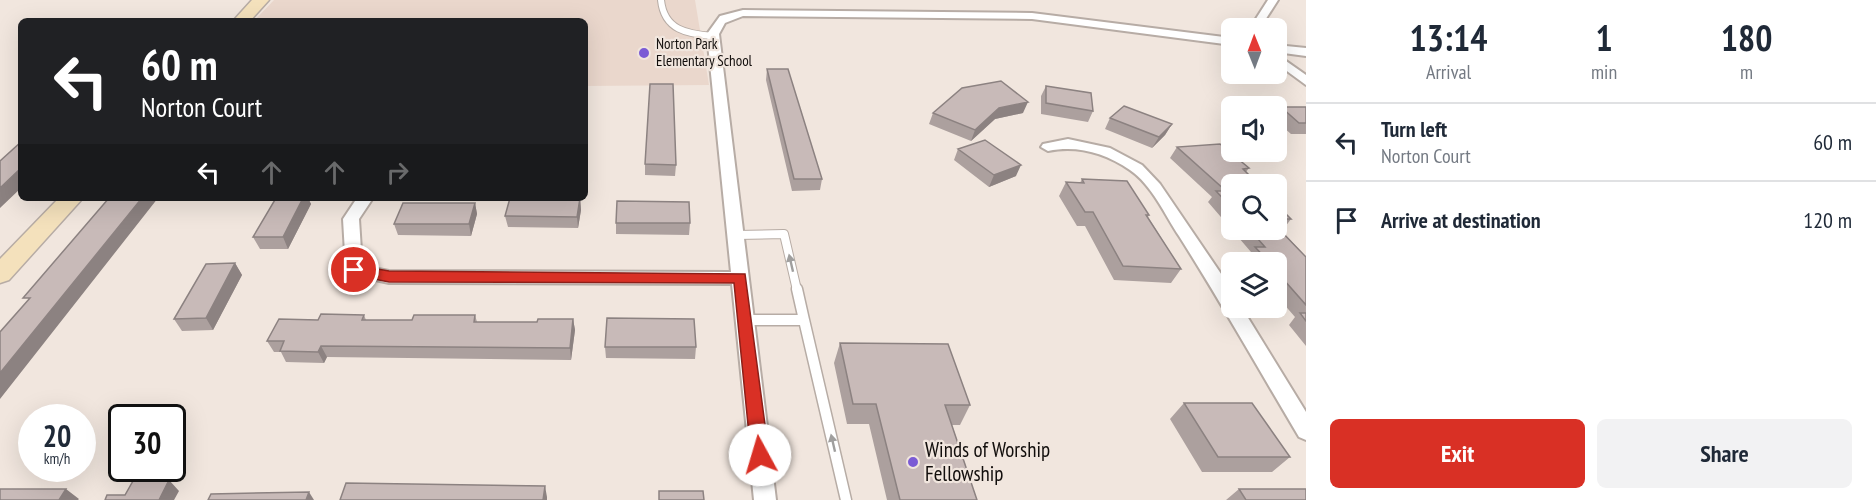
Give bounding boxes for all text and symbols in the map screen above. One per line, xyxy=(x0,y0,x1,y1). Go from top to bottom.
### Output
text: 13:14 xyxy=(1410,14,1487,61)
text: 1 xyxy=(1595,14,1613,61)
text: 180 xyxy=(1721,14,1772,61)
north arrow xyxy=(1221,18,1287,84)
map controls xyxy=(1221,18,1287,318)
place label: Norton Park Elementary School xyxy=(656,34,753,70)
text: 60 m xyxy=(141,37,218,92)
icon: left xyxy=(42,42,120,120)
marker: Norton Park Elementary School xyxy=(637,46,651,60)
text: Arrival xyxy=(1426,59,1471,85)
text: min xyxy=(1591,59,1617,85)
text: m xyxy=(1740,59,1753,85)
text: Norton Court xyxy=(141,90,262,124)
button: sound xyxy=(1221,96,1287,162)
text: Turn left xyxy=(1381,115,1447,143)
icon: left xyxy=(1330,126,1363,159)
text: 60 m xyxy=(1813,128,1852,156)
text: Norton Court xyxy=(1381,143,1471,169)
icon: left xyxy=(192,156,225,189)
icon: ahead xyxy=(255,156,288,189)
icon: ahead xyxy=(318,156,351,189)
icon: right xyxy=(381,156,414,189)
button: search xyxy=(1221,174,1287,240)
icon: arrive xyxy=(1330,204,1363,237)
text: Arrive at destination xyxy=(1381,206,1541,234)
text: 120 m xyxy=(1803,206,1852,234)
pin xyxy=(328,244,379,295)
button: layers xyxy=(1221,252,1287,318)
icon: arrive xyxy=(337,253,370,286)
one-way arrow xyxy=(786,253,795,272)
speed limit sign: 30 xyxy=(108,404,186,482)
text: 20 xyxy=(43,416,71,455)
button: Exit xyxy=(1330,419,1585,488)
button: Share xyxy=(1597,419,1852,488)
position arrow xyxy=(728,423,792,487)
one-way arrow xyxy=(827,434,837,452)
place label: Winds of Worship Fellowship xyxy=(925,436,1050,487)
text: km/h xyxy=(44,449,70,468)
marker: Winds of Worship Fellowship xyxy=(906,455,920,469)

